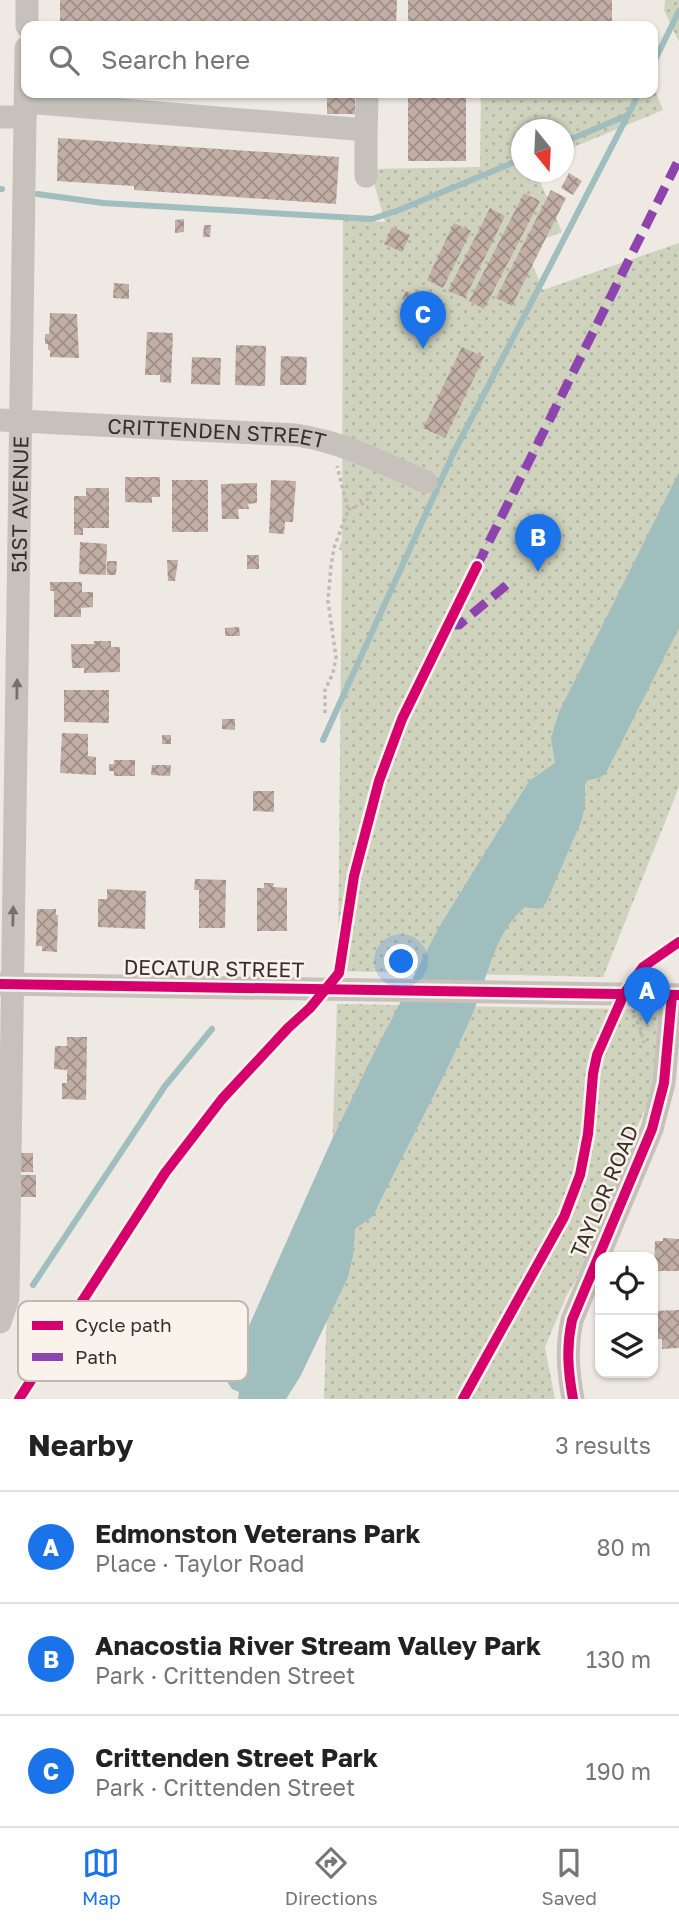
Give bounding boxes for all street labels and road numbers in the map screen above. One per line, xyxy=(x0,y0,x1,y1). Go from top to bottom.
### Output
street label: CRITTENDEN STREET xyxy=(107,412,329,454)
street label: 51ST AVENUE xyxy=(5,436,33,573)
street label: DECATUR STREET xyxy=(123,953,305,983)
street label: TAYLOR ROAD xyxy=(564,1121,644,1261)

